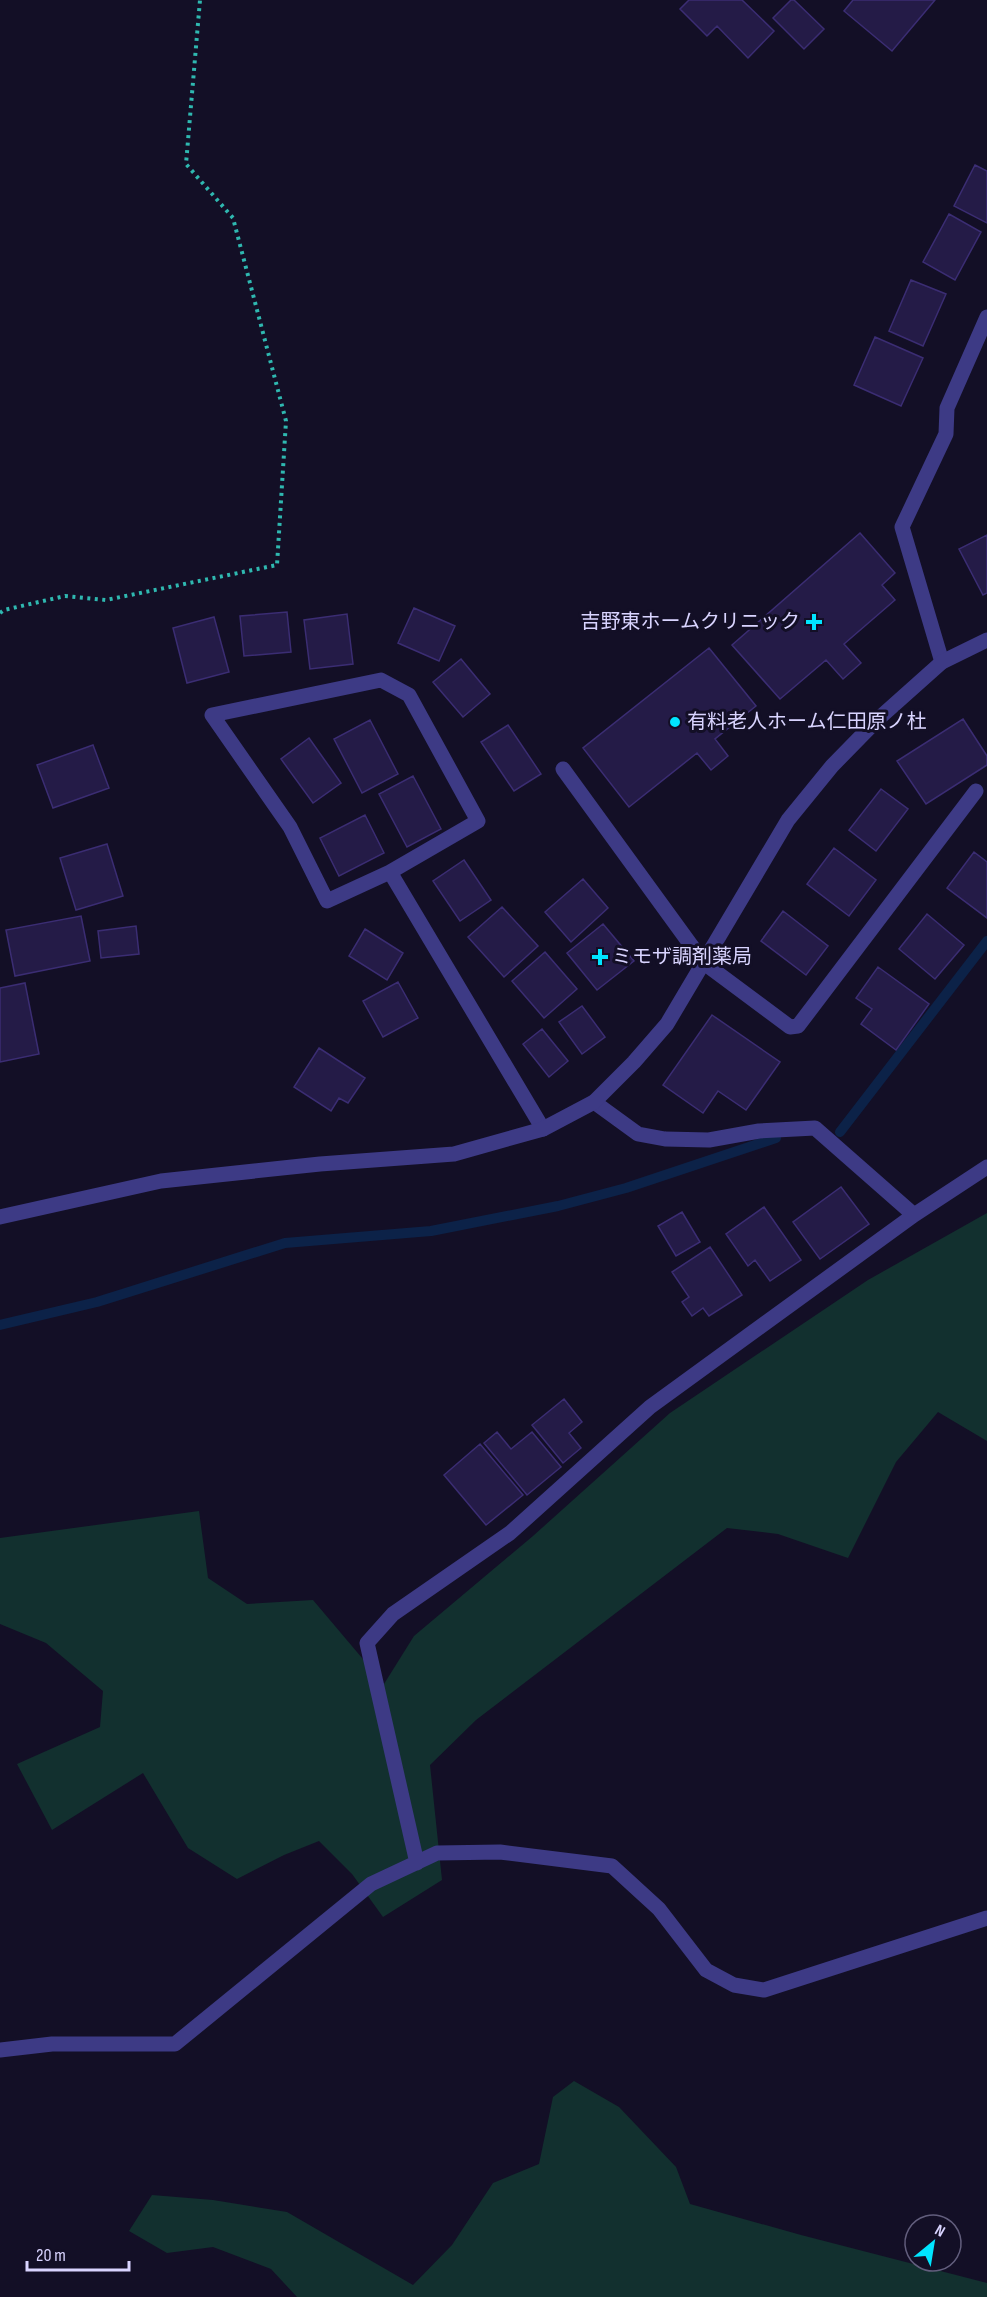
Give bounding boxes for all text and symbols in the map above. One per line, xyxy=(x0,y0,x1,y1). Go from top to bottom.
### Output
place label: 吉野東ホームクリニック xyxy=(581,610,800,634)
marker: 吉野東ホームクリニック xyxy=(805,613,823,631)
place label: 有料老人ホーム仁田原ノ杜 xyxy=(687,710,926,734)
marker: 有料老人ホーム仁田原ノ杜 xyxy=(668,715,682,729)
place label: ミモザ調剤薬局 xyxy=(612,945,752,969)
marker: ミモザ調剤薬局 xyxy=(593,950,607,964)
north arrow xyxy=(903,2213,963,2273)
text: N xyxy=(931,2221,948,2242)
scale bar xyxy=(27,2234,129,2272)
text: 20 m xyxy=(36,2245,66,2266)

